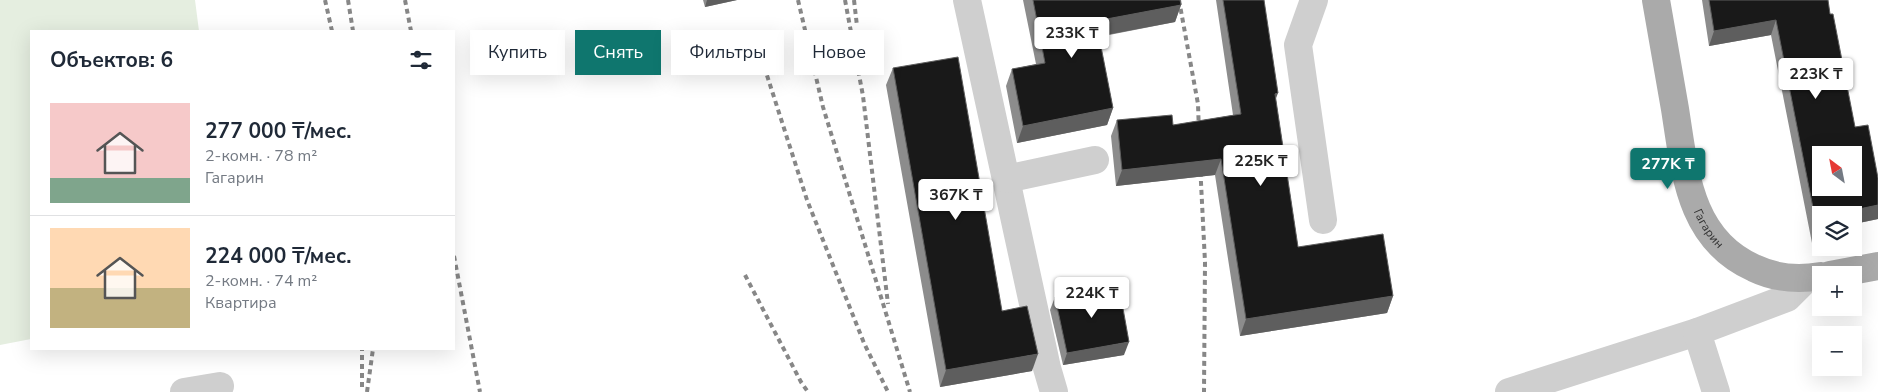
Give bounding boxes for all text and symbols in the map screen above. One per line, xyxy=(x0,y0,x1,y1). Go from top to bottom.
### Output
pin: 233K ₸ xyxy=(1031,17,1113,59)
text: 233K ₸ xyxy=(1045,22,1099,44)
chip: Купить xyxy=(470,30,565,75)
chip: Снять xyxy=(575,30,661,75)
chip: Фильтры xyxy=(671,30,784,75)
chip: Новое xyxy=(794,30,884,75)
text: Объектов: 6 xyxy=(50,46,173,74)
icon: filters xyxy=(407,46,435,74)
pin: 223K ₸ xyxy=(1775,58,1857,100)
text: 223K ₸ xyxy=(1789,63,1843,85)
text: 277 000 ₸/мес. xyxy=(205,117,352,145)
icon: home xyxy=(90,123,150,183)
pin: 225K ₸ xyxy=(1220,144,1302,187)
text: 2-комн. · 78 m² xyxy=(205,145,317,167)
north arrow xyxy=(1812,146,1862,196)
map controls xyxy=(1812,146,1862,376)
pin: 277K ₸ xyxy=(1627,148,1709,190)
text: 225K ₸ xyxy=(1234,150,1288,172)
text: 277K ₸ xyxy=(1641,153,1695,175)
text: Гагарин xyxy=(205,167,264,189)
pin: 367K ₸ xyxy=(915,178,997,221)
text: 367K ₸ xyxy=(929,184,983,206)
street label: Гагарин xyxy=(1690,206,1727,252)
button: layers xyxy=(1812,206,1862,256)
text: 224 000 ₸/мес. xyxy=(205,242,352,270)
icon: home xyxy=(90,248,150,308)
button: + xyxy=(1812,266,1862,316)
text: 2-комн. · 74 m² xyxy=(205,270,317,292)
pin: 224K ₸ xyxy=(1051,276,1133,319)
text: 224K ₸ xyxy=(1065,282,1119,304)
text: Квартира xyxy=(205,292,277,314)
button: − xyxy=(1812,326,1862,376)

